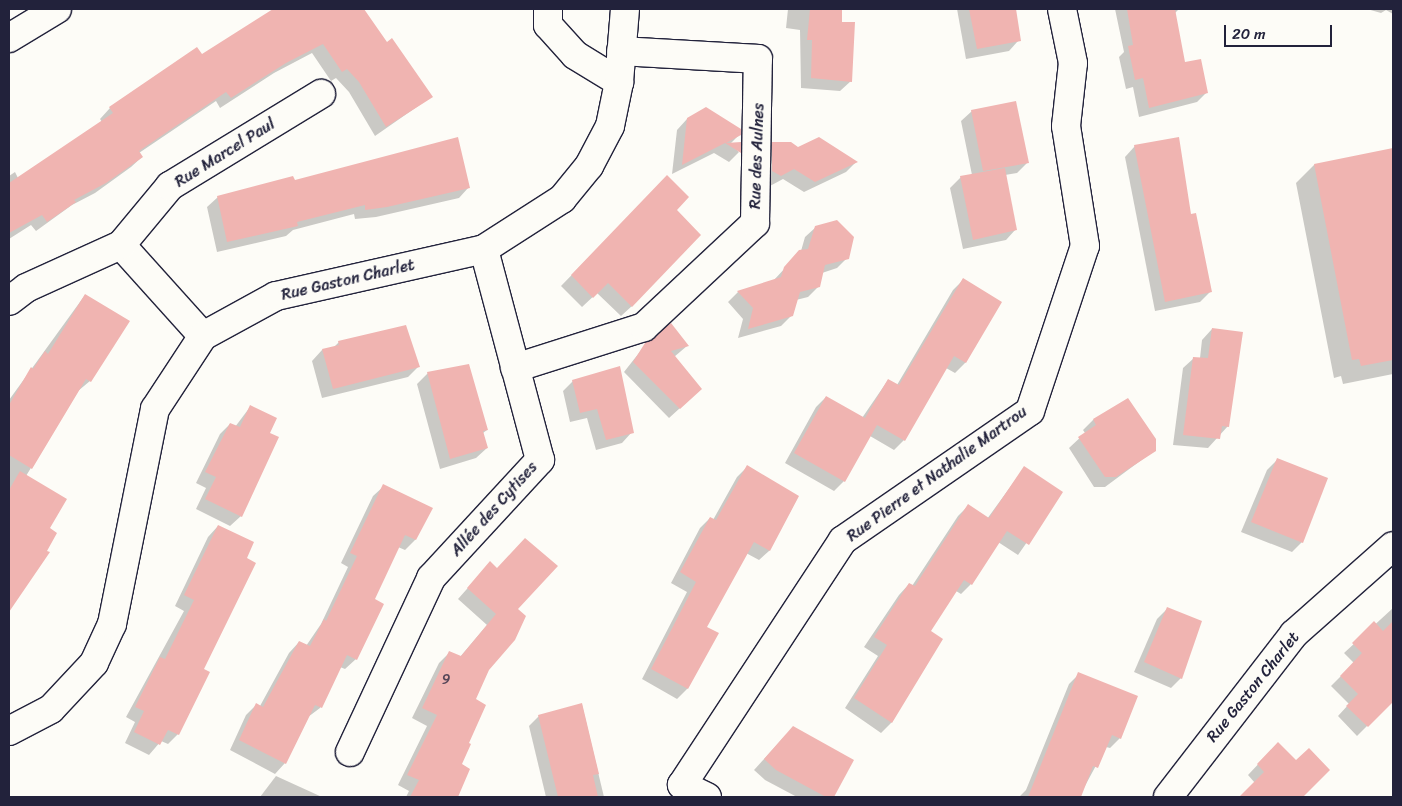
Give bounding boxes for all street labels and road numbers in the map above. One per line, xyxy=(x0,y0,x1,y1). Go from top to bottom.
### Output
street label: Rue des Aulnes xyxy=(746,103,768,209)
street label: Rue Marcel Paul xyxy=(172,115,278,191)
street label: Rue Gaston Charlet xyxy=(279,255,417,305)
street label: Rue Pierre et Nathalie Martrou xyxy=(843,402,1031,546)
street label: Allée des Cytises xyxy=(447,458,541,560)
street label: Rue Gaston Charlet xyxy=(1203,628,1303,746)

